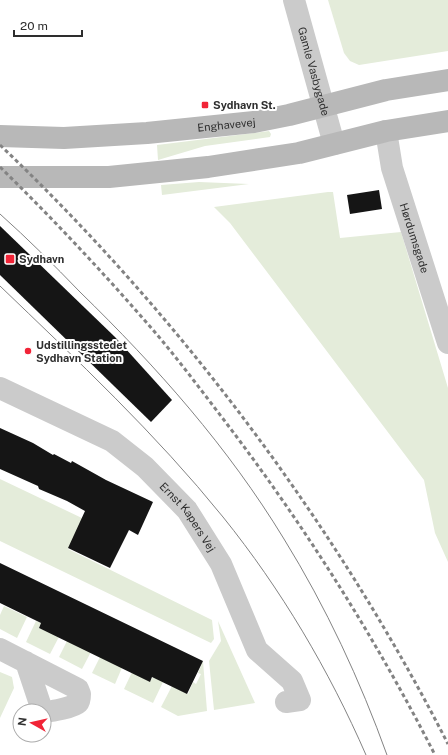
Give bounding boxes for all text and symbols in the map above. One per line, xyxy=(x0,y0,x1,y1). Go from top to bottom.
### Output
scale bar xyxy=(14,12,82,38)
text: 20 m xyxy=(20,19,48,33)
street label: Gamle Vasbygade xyxy=(296,26,332,117)
place label: Sydhavn St. xyxy=(213,99,276,111)
marker: Sydhavn St. xyxy=(200,100,210,110)
street label: Enghavevej xyxy=(197,116,256,134)
street label: Hørdumsgade xyxy=(398,202,431,274)
marker: Sydhavn xyxy=(4,253,16,265)
place label: Sydhavn xyxy=(19,253,64,265)
place label: Udstillingsstedet Sydhavn Station xyxy=(36,339,127,364)
marker: Udstillingsstedet Sydhavn Station xyxy=(23,346,33,356)
street label: Ernst Kapers Vej xyxy=(157,480,218,554)
north arrow xyxy=(12,703,52,743)
text: N xyxy=(16,717,29,727)

